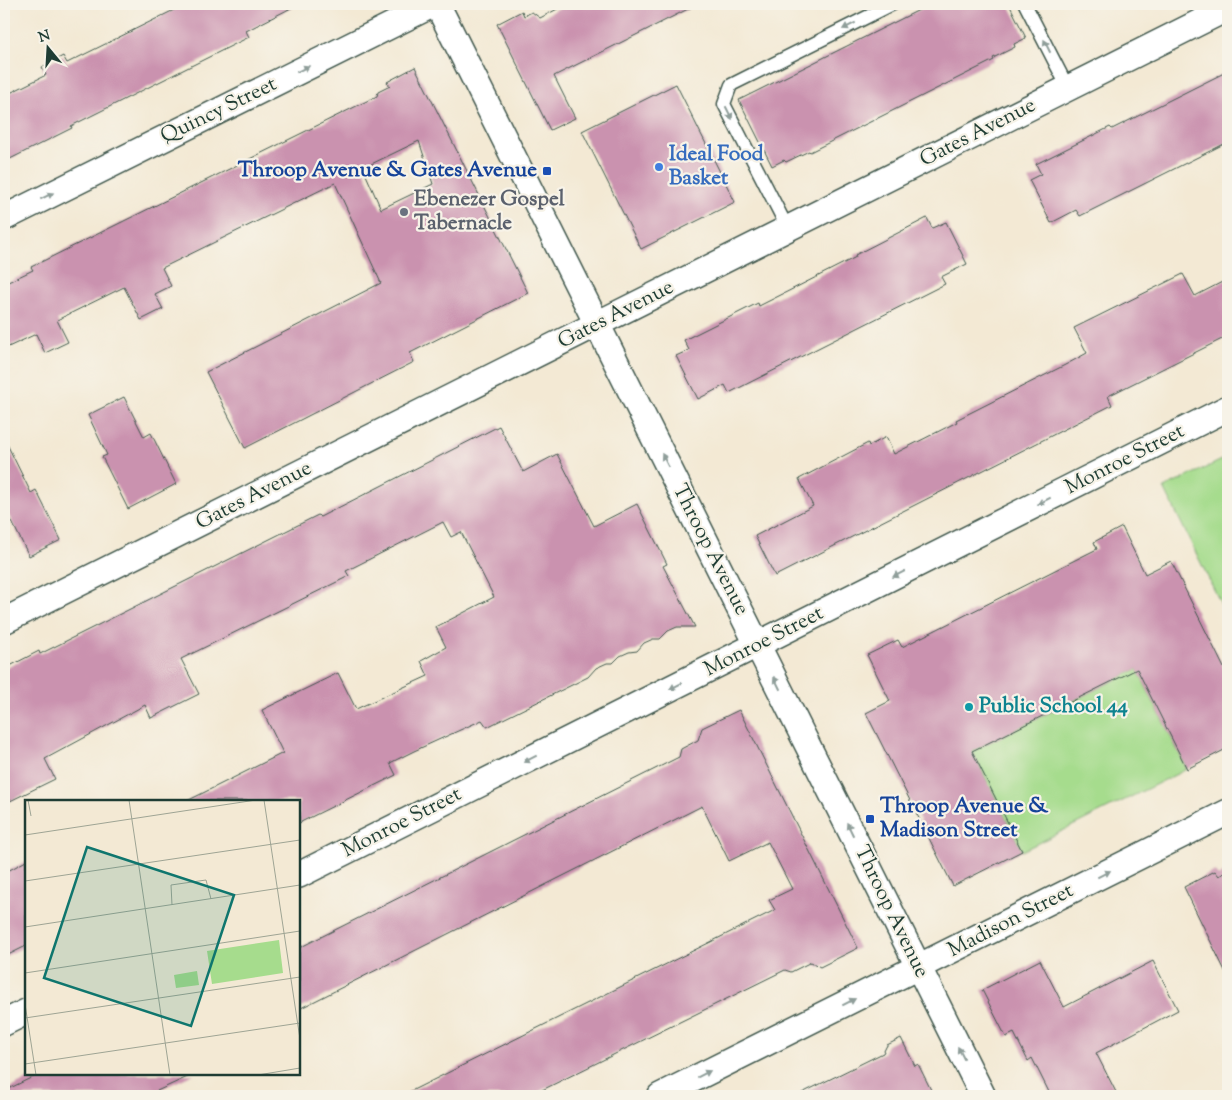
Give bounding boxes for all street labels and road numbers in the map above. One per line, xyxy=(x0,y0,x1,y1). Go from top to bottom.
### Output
street label: Quincy Street xyxy=(156,70,282,152)
street label: Gates Avenue xyxy=(915,91,1041,175)
street label: Gates Avenue xyxy=(553,273,679,357)
street label: Monroe Street xyxy=(1060,417,1190,503)
street label: Gates Avenue xyxy=(191,454,317,538)
street label: Throop Avenue xyxy=(664,479,756,621)
street label: Monroe Street xyxy=(699,599,829,685)
street label: Monroe Street xyxy=(337,780,467,866)
street label: Throop Avenue xyxy=(846,841,936,983)
street label: Madison Street xyxy=(943,876,1079,966)

